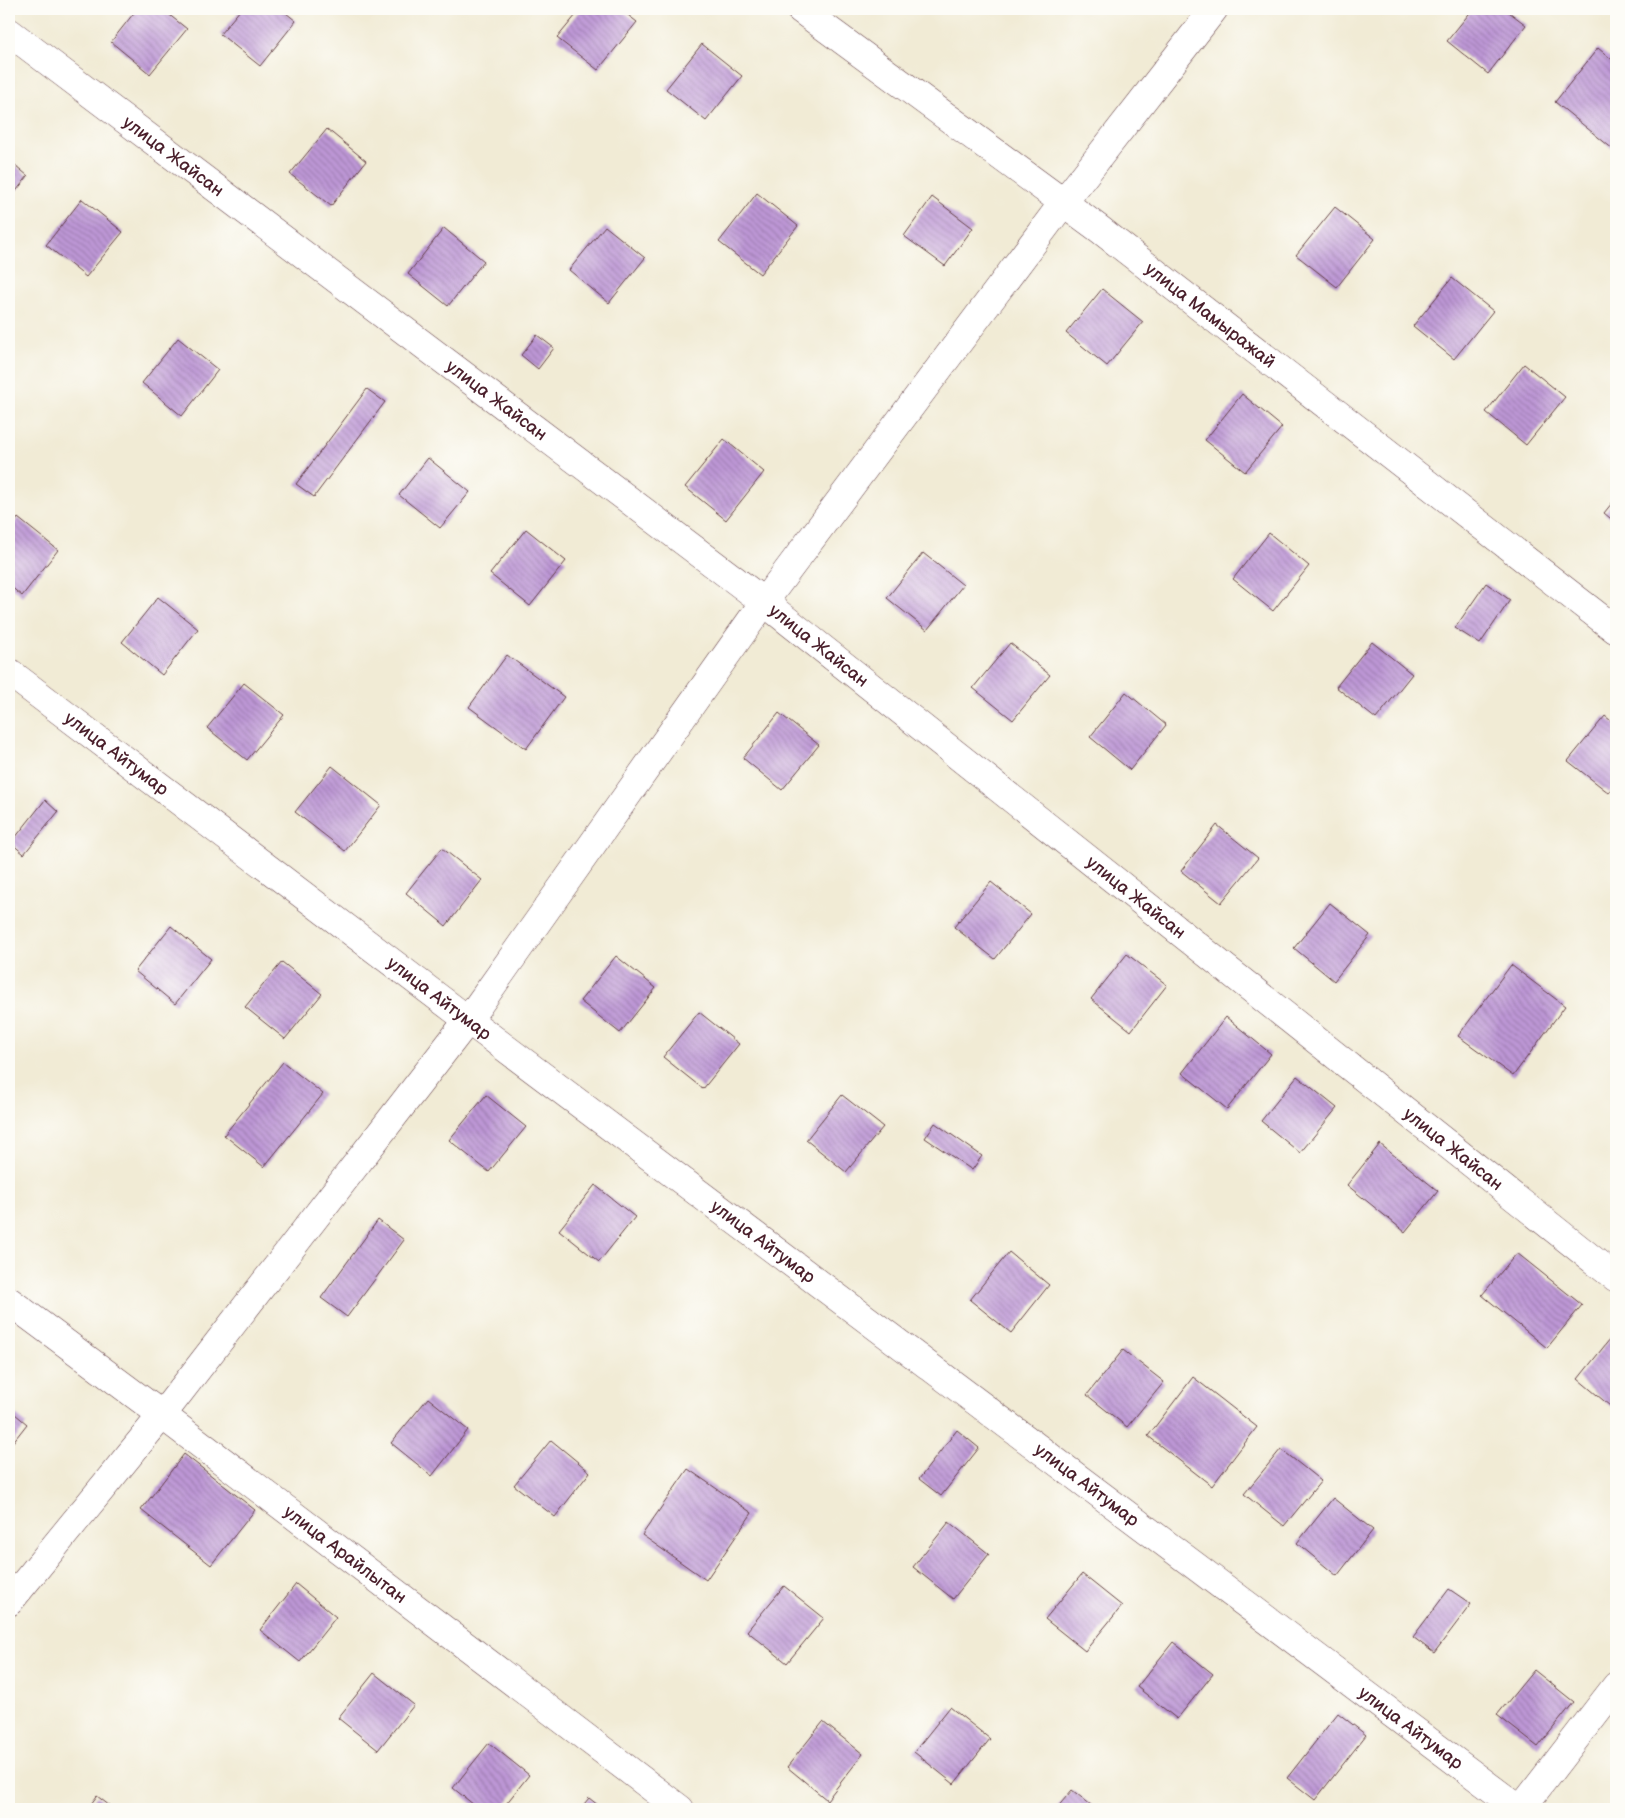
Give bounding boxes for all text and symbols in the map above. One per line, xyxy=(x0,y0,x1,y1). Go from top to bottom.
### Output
street label: улица Жайсан xyxy=(119,111,228,201)
street label: улица Мамыражай xyxy=(1141,258,1280,372)
street label: улица Жайсан xyxy=(442,355,551,445)
street label: улица Жайсан xyxy=(765,600,873,691)
street label: улица Айтумар xyxy=(60,707,173,800)
street label: улица Жайсан xyxy=(1082,851,1190,943)
street label: улица Айтумар xyxy=(383,952,496,1044)
street label: улица Жайсан xyxy=(1399,1103,1507,1195)
street label: улица Айтумар xyxy=(707,1196,819,1288)
street label: улица Айтумар xyxy=(1031,1439,1143,1531)
street label: улица Арайлытан xyxy=(280,1501,411,1608)
street label: улица Айтумар xyxy=(1354,1682,1467,1774)

